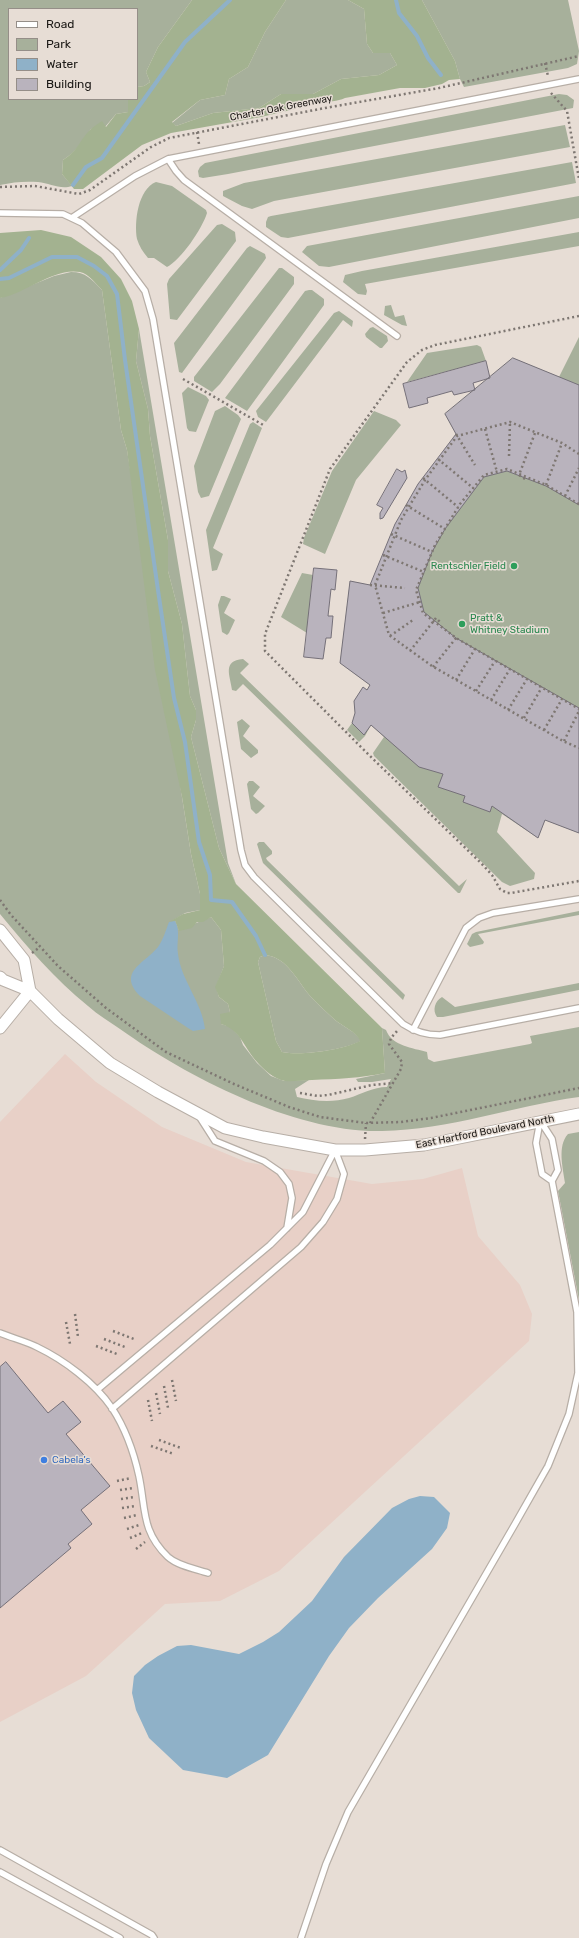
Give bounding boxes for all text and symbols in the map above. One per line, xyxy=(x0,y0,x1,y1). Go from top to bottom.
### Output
legend xyxy=(8,8,138,100)
text: Road xyxy=(46,17,74,31)
text: Park xyxy=(46,37,71,51)
text: Water xyxy=(46,57,78,71)
text: Building xyxy=(46,77,92,91)
street label: Charter Oak Greenway xyxy=(229,92,333,124)
place label: Rentschler Field xyxy=(431,560,506,572)
marker: Rentschler Field xyxy=(509,561,519,571)
place label: Pratt & Whitney Stadium xyxy=(470,612,549,636)
marker: Pratt & Whitney Stadium xyxy=(457,619,467,629)
street label: East Hartford Boulevard North xyxy=(415,1113,555,1151)
place label: Cabela's xyxy=(52,1454,90,1466)
marker: Cabela's xyxy=(39,1455,49,1465)

